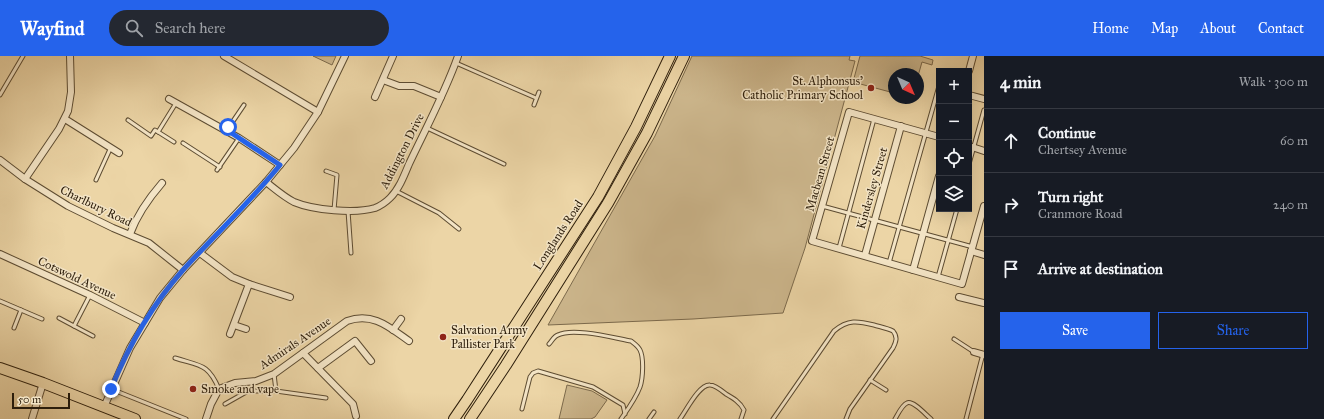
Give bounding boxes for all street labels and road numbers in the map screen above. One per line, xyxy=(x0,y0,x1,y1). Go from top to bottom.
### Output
street label: Addington Drive xyxy=(377,111,428,192)
street label: Macbean Street xyxy=(803,134,838,213)
street label: Kindersley Street xyxy=(854,145,891,230)
street label: Charlbury Road xyxy=(58,183,134,229)
street label: Longlands Road xyxy=(530,197,587,273)
street label: Cotswold Avenue xyxy=(36,254,118,302)
street label: Admirals Avenue xyxy=(256,314,333,373)

